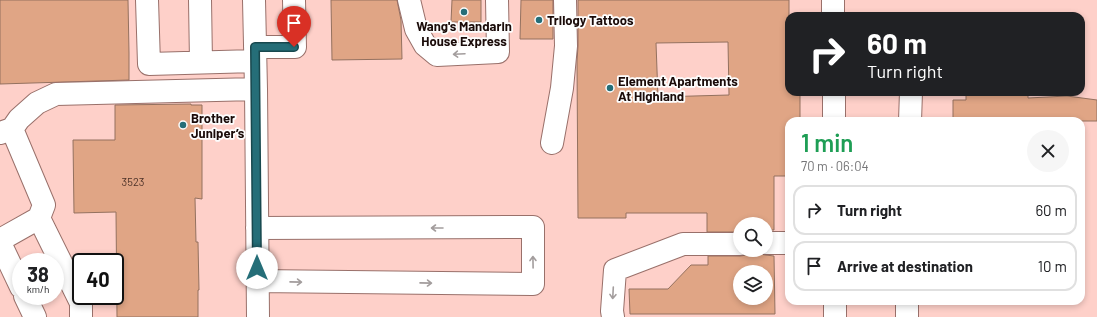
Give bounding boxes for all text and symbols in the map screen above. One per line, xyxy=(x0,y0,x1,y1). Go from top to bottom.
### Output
pin xyxy=(277,6,311,47)
marker: Wang's Mandarin House Express xyxy=(459,7,469,17)
icon: arrive xyxy=(283,12,305,34)
place label: Trilogy Tattoos xyxy=(547,12,634,28)
marker: Trilogy Tattoos xyxy=(534,15,544,25)
place label: Wang's Mandarin House Express xyxy=(416,18,512,49)
text: 60 m xyxy=(867,26,927,60)
icon: right xyxy=(801,28,853,80)
one-way arrow xyxy=(453,50,466,58)
text: Turn right xyxy=(867,60,943,82)
place label: Element Apartments At Highland xyxy=(618,73,738,104)
marker: Element Apartments At Highland xyxy=(605,83,615,93)
place label: Brother Juniper’s xyxy=(191,110,245,141)
marker: Brother Juniper’s xyxy=(178,120,188,130)
text: 1 min xyxy=(801,128,853,157)
button: close xyxy=(1027,130,1069,172)
text: 70 m · 06:04 xyxy=(801,158,869,174)
house number: 3523 xyxy=(122,175,144,188)
icon: right xyxy=(803,199,825,221)
text: Turn right xyxy=(837,201,902,219)
text: 60 m xyxy=(1035,201,1067,219)
map controls xyxy=(733,217,773,305)
button: search xyxy=(733,217,773,257)
one-way arrow xyxy=(431,224,444,232)
position arrow xyxy=(236,247,278,289)
speed limit sign: 40 xyxy=(72,253,124,305)
icon: arrive xyxy=(803,255,825,277)
one-way arrow xyxy=(529,256,537,269)
text: Arrive at destination xyxy=(837,257,973,275)
text: 10 m xyxy=(1038,257,1067,275)
text: 38 xyxy=(27,262,49,286)
button: layers xyxy=(733,265,773,305)
one-way arrow xyxy=(289,278,302,286)
one-way arrow xyxy=(419,279,432,287)
text: km/h xyxy=(27,283,49,295)
one-way arrow xyxy=(610,286,617,299)

